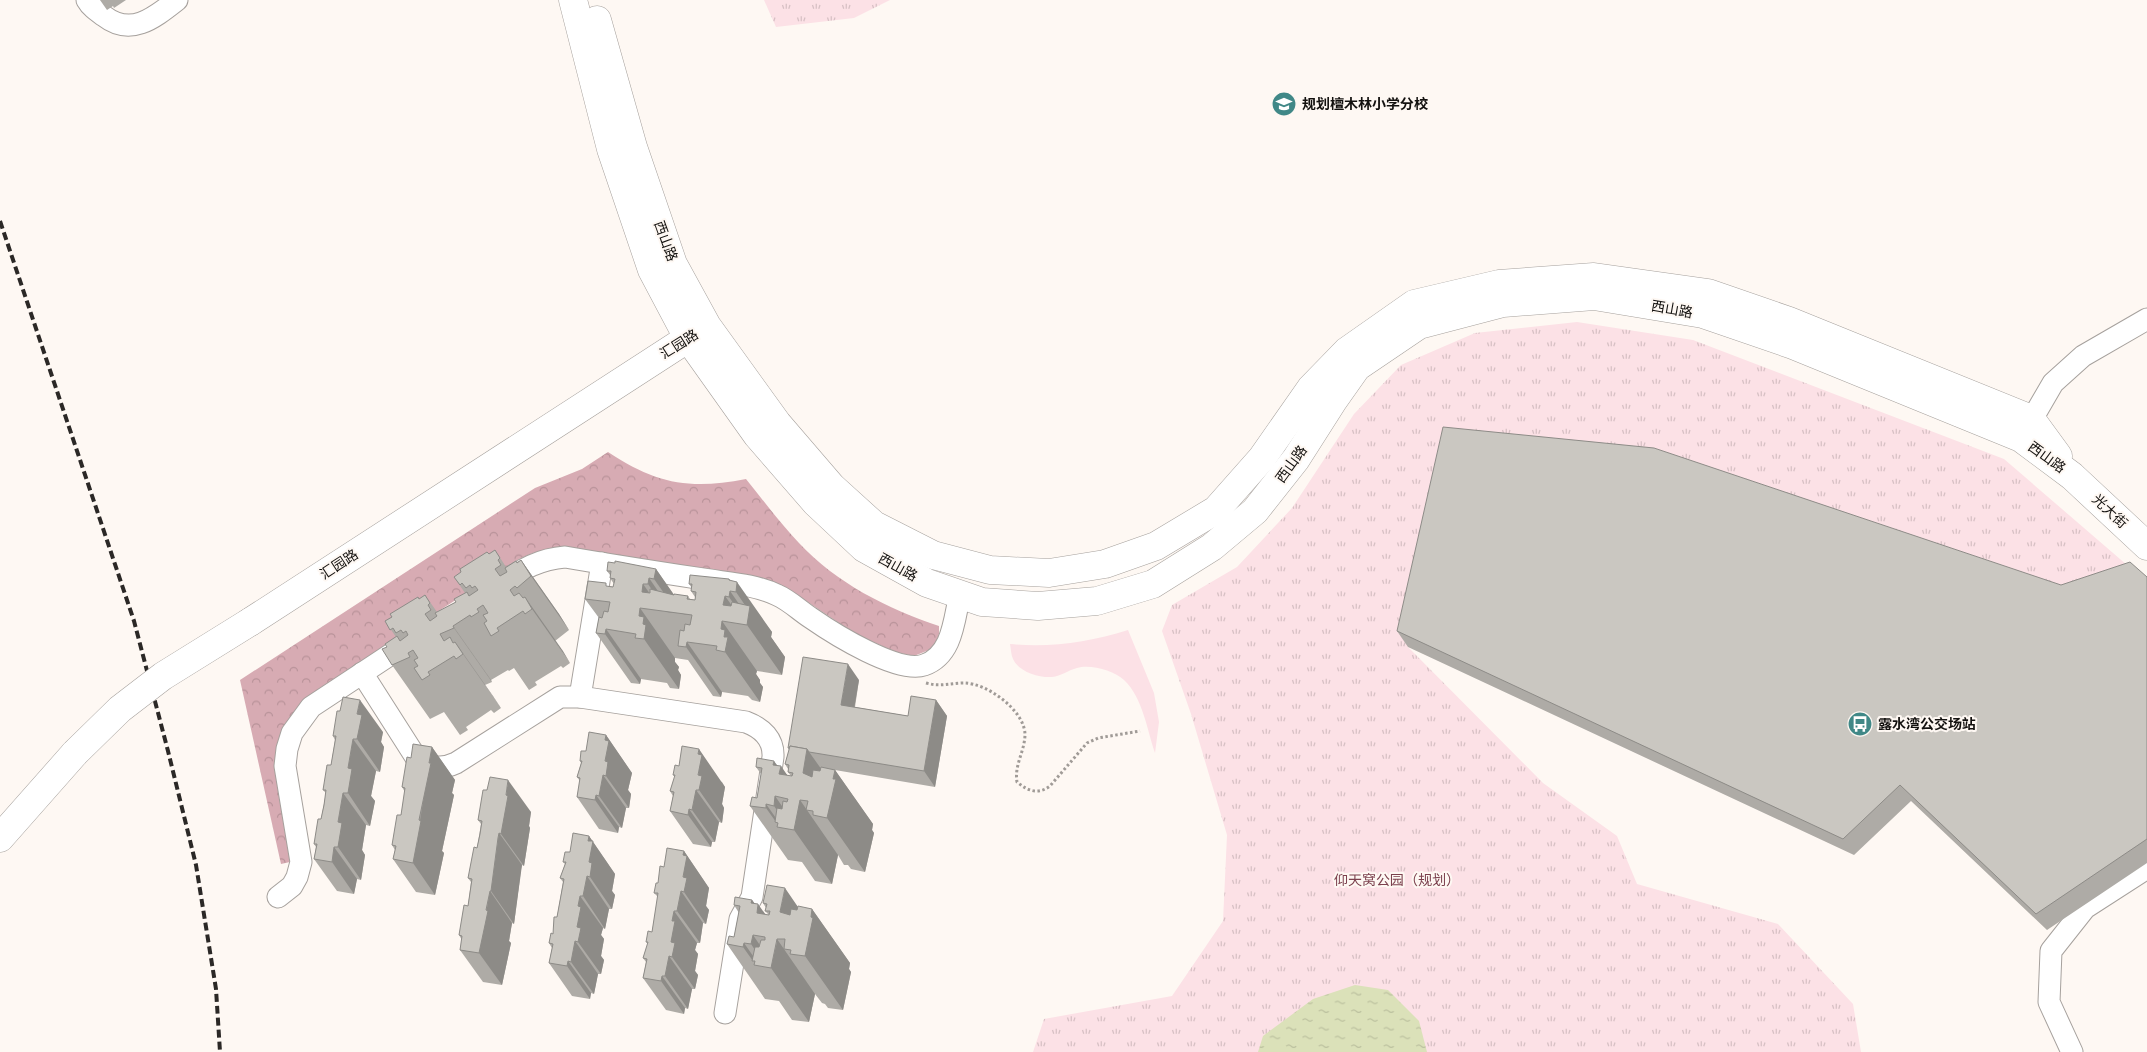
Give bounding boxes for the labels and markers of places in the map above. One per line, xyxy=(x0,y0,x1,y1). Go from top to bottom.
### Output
school or university icon: 规划檀木林小学分校 xyxy=(1271,91,1297,117)
place label: 规划檀木林小学分校 xyxy=(1302,96,1428,113)
bus stop icon: 露水湾公交场站 xyxy=(1847,711,1873,737)
place label: 露水湾公交场站 xyxy=(1878,716,1976,733)

